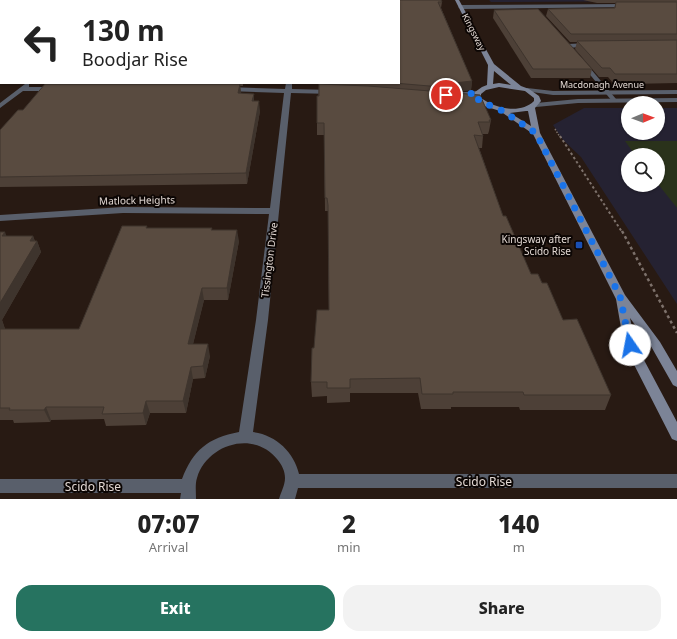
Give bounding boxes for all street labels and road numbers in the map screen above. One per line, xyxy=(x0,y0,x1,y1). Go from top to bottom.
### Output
street label: Kingsway xyxy=(459,11,489,53)
street label: Macdonagh Avenue xyxy=(560,78,644,91)
street label: Matlock Heights xyxy=(99,192,175,208)
street label: Tissington Drive xyxy=(257,221,281,298)
street label: Scido Rise xyxy=(456,473,512,490)
street label: Scido Rise xyxy=(65,478,121,495)

